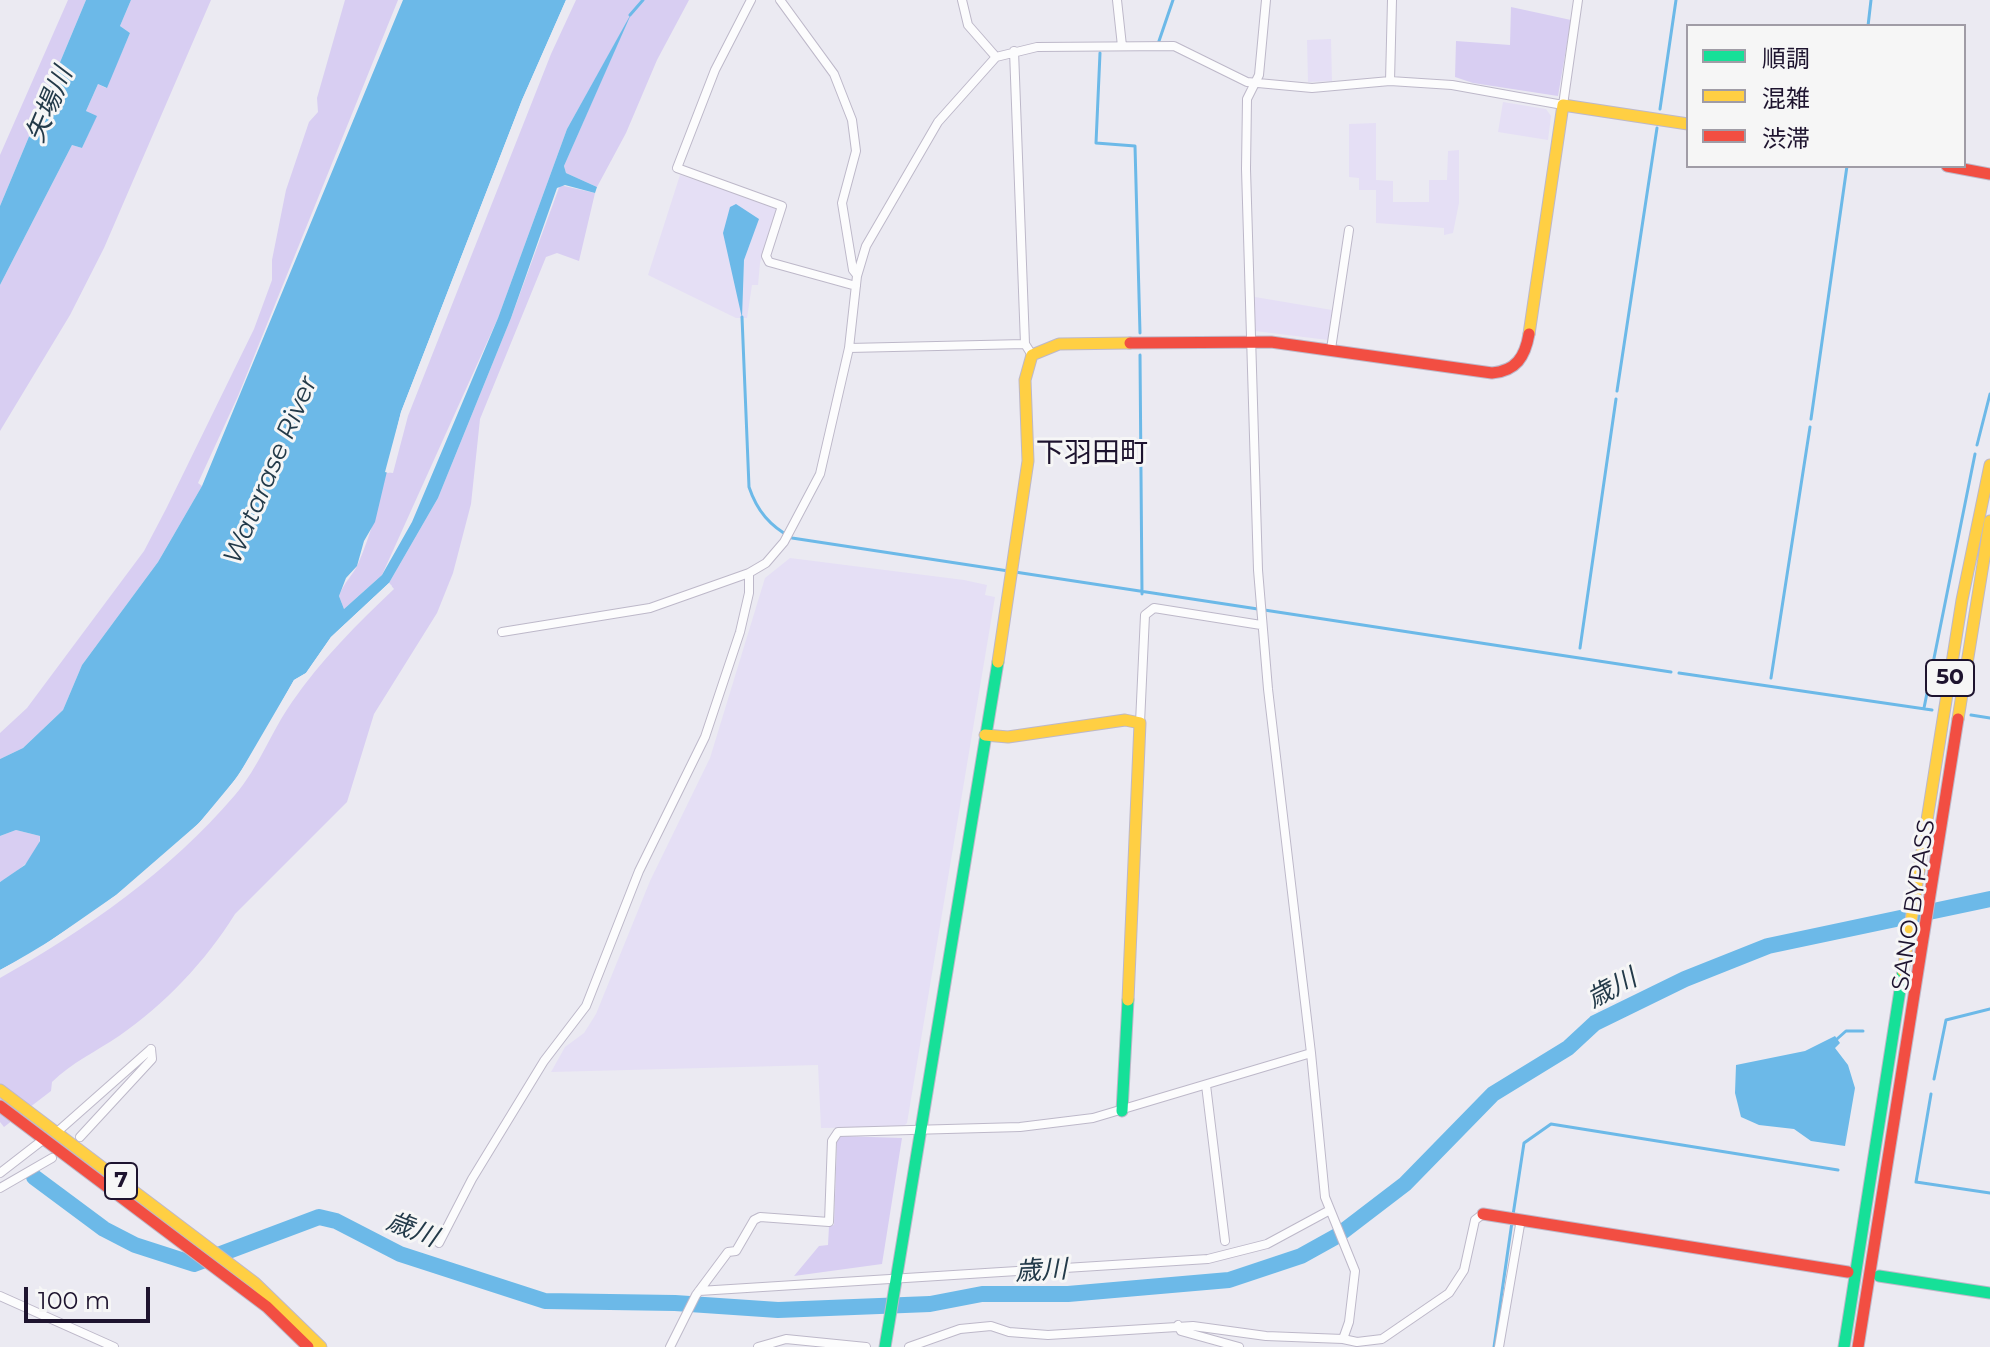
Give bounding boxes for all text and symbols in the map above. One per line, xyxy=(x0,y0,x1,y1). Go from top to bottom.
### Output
legend xyxy=(1686,24,1966,168)
text: 順調 xyxy=(1762,44,1810,73)
water label: 矢場川 xyxy=(20,63,80,147)
text: 混雑 xyxy=(1762,84,1810,113)
text: 渋滞 xyxy=(1762,124,1810,153)
water label: Watarase River xyxy=(217,371,325,569)
district label: 下羽田町 xyxy=(1036,437,1148,471)
road number: 50 xyxy=(1926,660,1974,696)
street label: SANO BYPASS xyxy=(1886,817,1942,993)
water label: 歳川 xyxy=(1582,963,1642,1015)
road number: 7 xyxy=(105,1163,137,1199)
water label: 歳川 xyxy=(382,1206,442,1254)
water label: 歳川 xyxy=(1014,1254,1068,1288)
scale bar xyxy=(28,1271,154,1321)
text: 100 m xyxy=(38,1286,110,1315)

